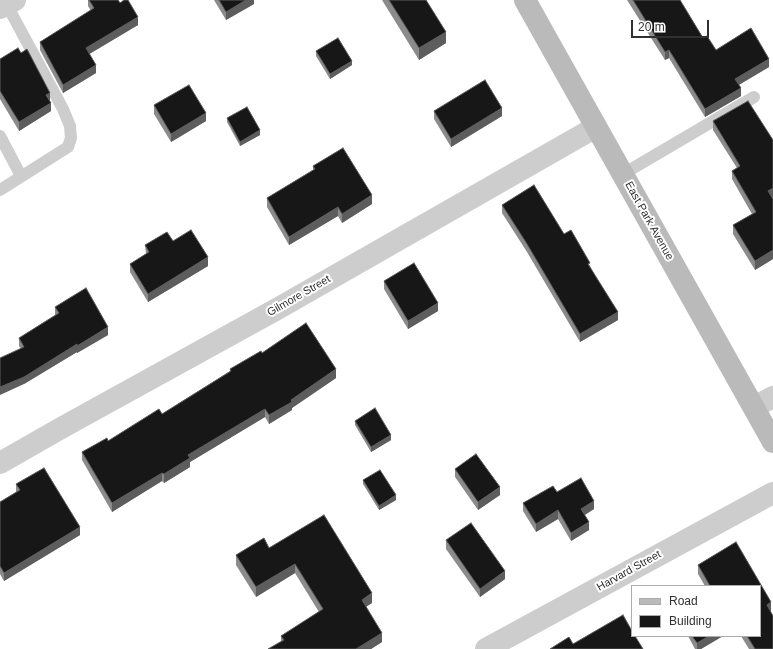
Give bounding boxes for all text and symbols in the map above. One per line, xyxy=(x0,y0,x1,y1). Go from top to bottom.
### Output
scale bar xyxy=(633,12,711,38)
text: 20 m xyxy=(638,20,665,34)
street label: East Park Avenue xyxy=(622,179,676,263)
street label: Gilmore Street xyxy=(265,273,333,319)
street label: Harvard Street xyxy=(595,548,663,594)
legend xyxy=(631,585,761,637)
text: Road xyxy=(669,594,698,608)
text: Building xyxy=(669,614,712,628)

